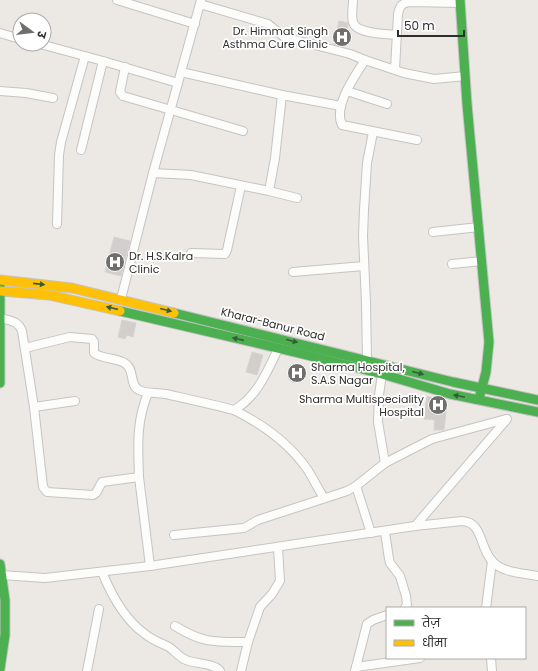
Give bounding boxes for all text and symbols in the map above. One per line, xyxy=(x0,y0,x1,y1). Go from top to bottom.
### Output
north arrow xyxy=(12,12,52,52)
scale bar xyxy=(398,12,464,38)
text: 50 m xyxy=(404,17,435,34)
place label: Dr. Himmat Singh Asthma Cure Clinic xyxy=(222,23,328,52)
hospital icon: Dr. Himmat Singh Asthma Cure Clinic xyxy=(331,26,353,48)
text: उ xyxy=(33,29,50,40)
place label: Dr. H.S.Kalra Clinic xyxy=(129,248,193,277)
hospital icon: Dr. H.S.Kalra Clinic xyxy=(104,251,126,273)
one-way arrow xyxy=(33,281,45,287)
street label: Kharar-Banur Road xyxy=(219,303,327,345)
one-way arrow xyxy=(105,305,118,311)
one-way arrow xyxy=(160,307,172,313)
one-way arrow xyxy=(232,336,244,342)
one-way arrow xyxy=(286,338,298,344)
place label: Sharma Hospital, S.A.S Nagar xyxy=(311,359,405,388)
hospital icon: Sharma Hospital, S.A.S Nagar xyxy=(286,362,308,384)
one-way arrow xyxy=(412,370,424,376)
place label: Sharma Multispeciality Hospital xyxy=(299,391,425,420)
one-way arrow xyxy=(453,392,465,398)
hospital icon: Sharma Multispeciality Hospital xyxy=(427,394,449,416)
legend xyxy=(386,607,526,659)
text: तेज़ xyxy=(421,614,441,631)
text: धीमा xyxy=(422,634,448,651)

